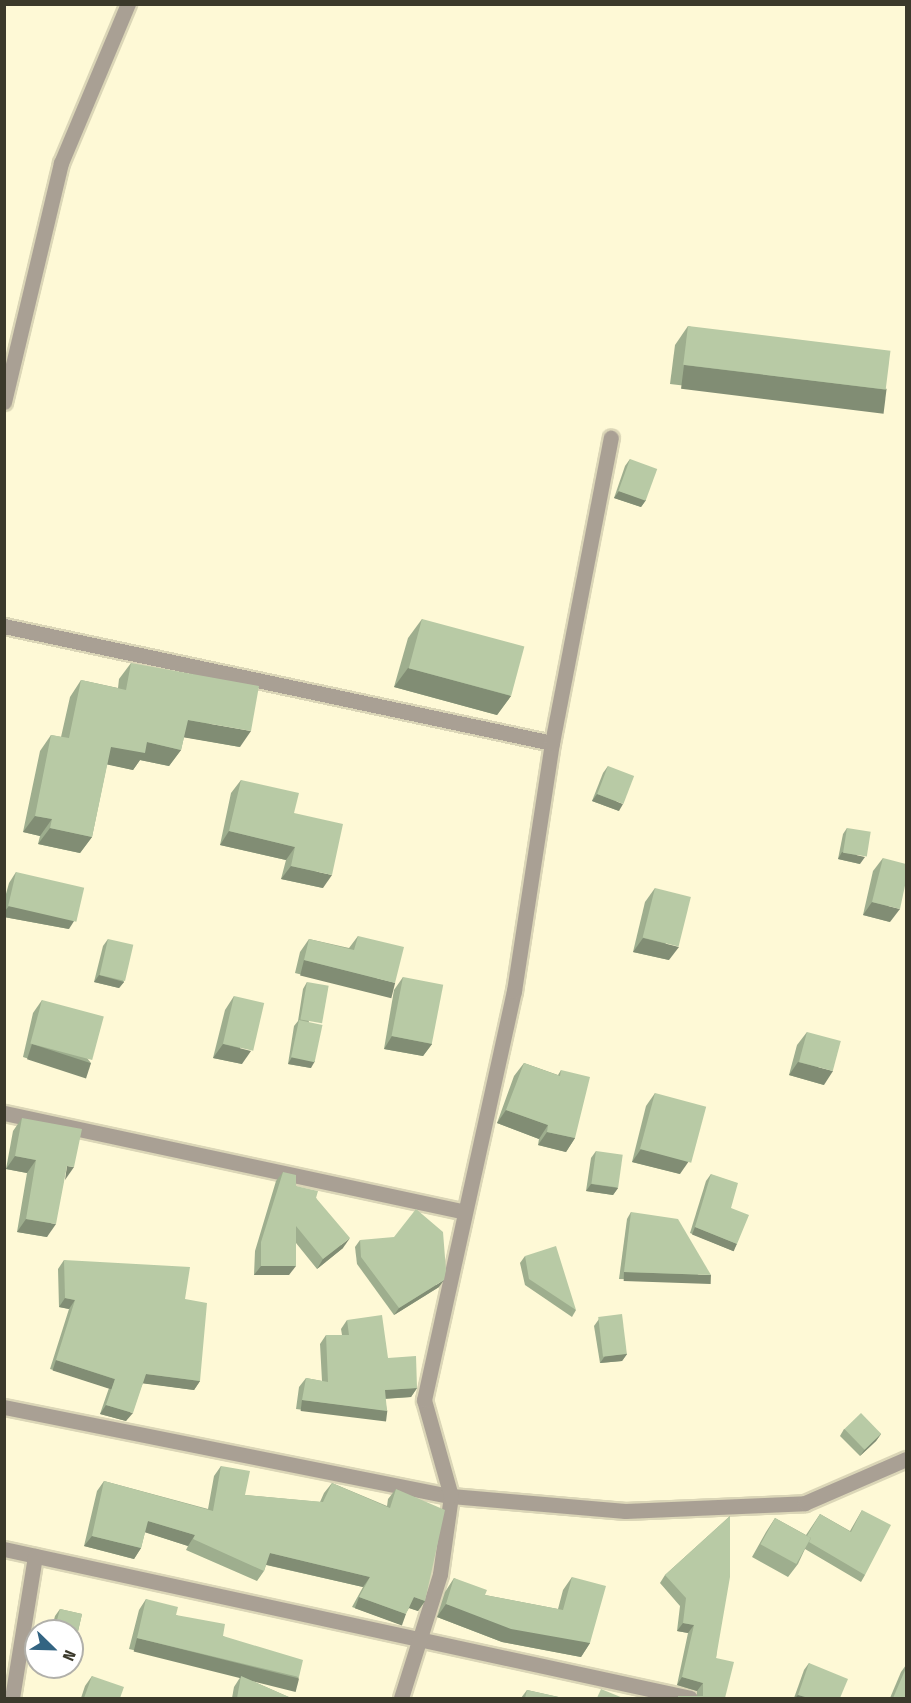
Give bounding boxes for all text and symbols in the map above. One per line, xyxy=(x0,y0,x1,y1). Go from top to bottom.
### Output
north arrow xyxy=(24,1619,84,1679)
text: N xyxy=(59,1647,80,1664)

